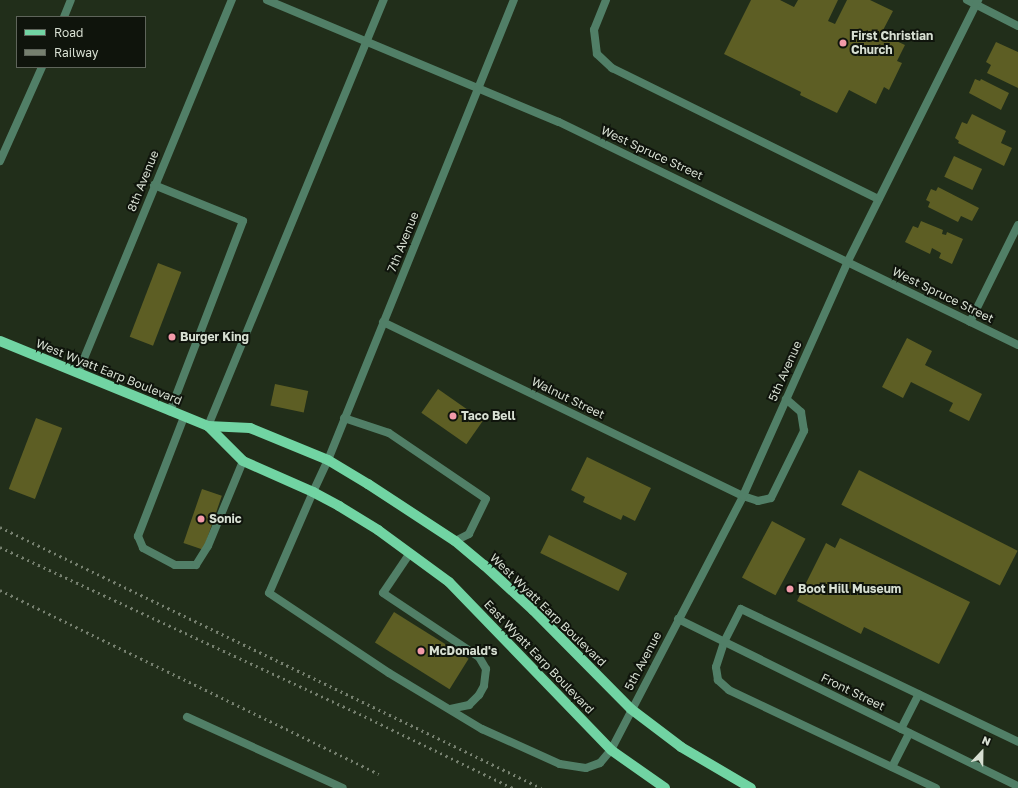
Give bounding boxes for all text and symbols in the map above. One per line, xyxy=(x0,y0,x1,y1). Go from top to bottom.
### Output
legend xyxy=(16,16,146,68)
text: Road xyxy=(54,25,83,40)
place label: First Christian Church xyxy=(851,29,933,57)
marker: First Christian Church xyxy=(838,38,848,48)
text: Railway xyxy=(54,45,99,60)
street label: West Spruce Street xyxy=(599,123,705,183)
street label: 8th Avenue xyxy=(124,148,162,214)
street label: 7th Avenue xyxy=(384,210,422,274)
street label: West Spruce Street xyxy=(890,264,996,326)
place label: Burger King xyxy=(180,330,249,344)
marker: Burger King xyxy=(167,332,177,342)
street label: West Wyatt Earp Boulevard xyxy=(34,336,184,408)
street label: 5th Avenue xyxy=(765,339,805,403)
street label: Walnut Street xyxy=(529,374,607,422)
place label: Taco Bell xyxy=(461,409,515,423)
marker: Taco Bell xyxy=(448,411,458,421)
place label: Sonic xyxy=(209,512,242,526)
marker: Sonic xyxy=(196,514,206,524)
street label: West Wyatt Earp Boulevard xyxy=(487,551,609,669)
place label: Boot Hill Museum xyxy=(798,582,901,596)
marker: Boot Hill Museum xyxy=(785,584,795,594)
street label: East Wyatt Earp Boulevard xyxy=(481,597,597,717)
street label: 5th Avenue xyxy=(622,629,664,693)
place label: McDonald's xyxy=(429,644,498,658)
marker: McDonald's xyxy=(416,646,426,656)
street label: Front Street xyxy=(819,670,887,714)
north arrow xyxy=(962,732,1002,772)
text: N xyxy=(980,733,993,748)

